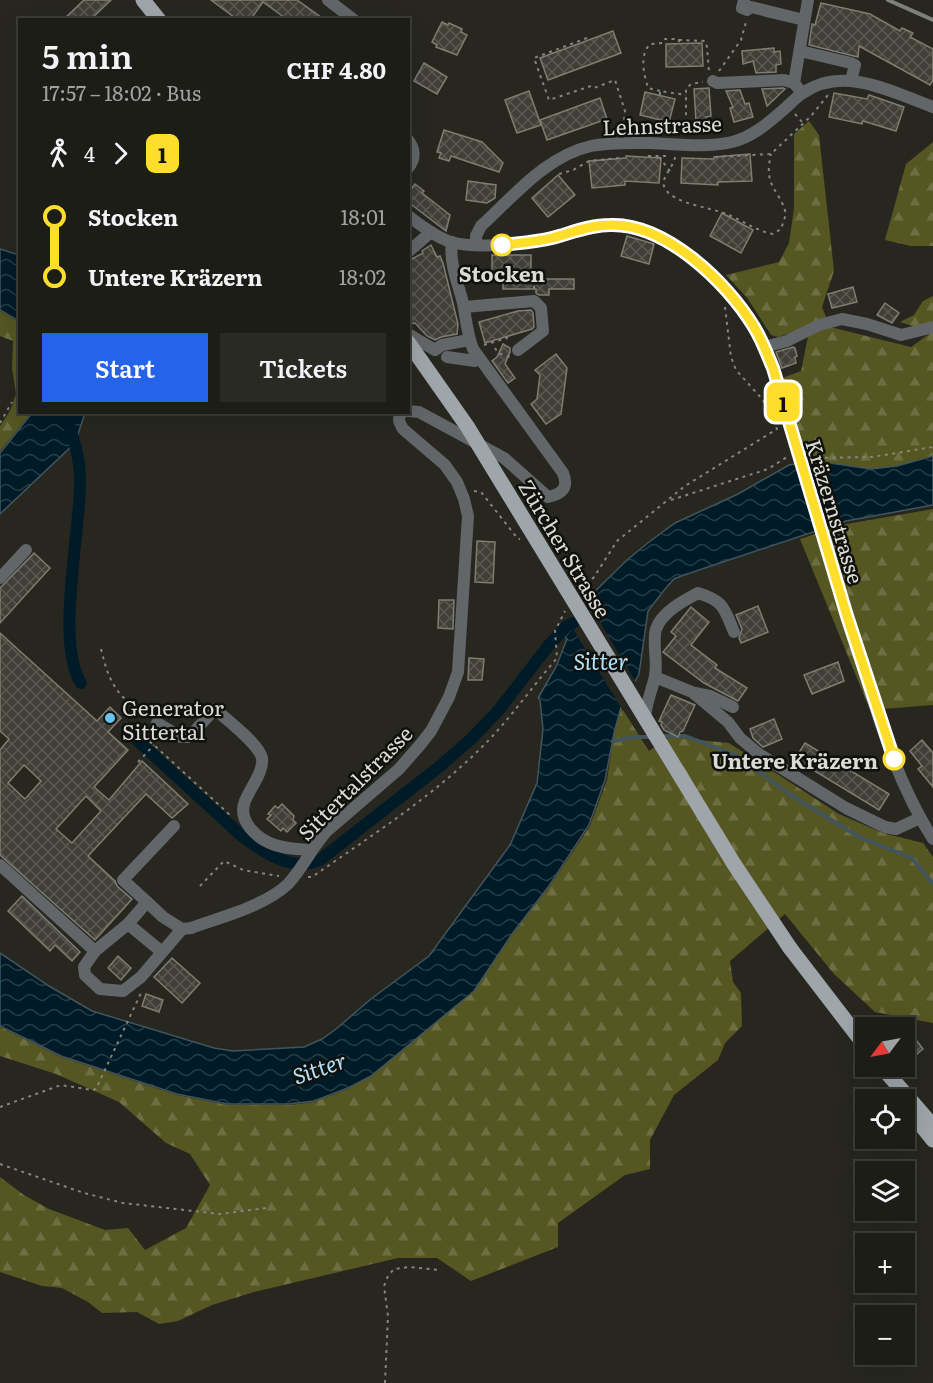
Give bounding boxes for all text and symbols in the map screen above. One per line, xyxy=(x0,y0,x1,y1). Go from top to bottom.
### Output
text: 5 min xyxy=(42,30,133,79)
text: CHF 4.80 xyxy=(286,53,386,86)
text: 17:57 – 18:02 · Bus xyxy=(42,77,201,107)
street label: Lehnstrasse xyxy=(602,106,722,142)
icon: walk xyxy=(42,137,75,170)
icon: forward xyxy=(104,137,137,170)
text: 4 xyxy=(84,138,95,168)
text: 1 xyxy=(158,138,167,169)
text: Stocken xyxy=(88,200,178,233)
text: 18:01 xyxy=(340,201,386,231)
marker: Stocken xyxy=(491,234,513,256)
place label: Stocken xyxy=(459,257,546,288)
text: Untere Kräzern xyxy=(88,260,262,293)
text: 18:02 xyxy=(339,261,386,291)
button: Start xyxy=(42,333,208,402)
button: Tickets xyxy=(220,333,386,402)
line badge: 1 xyxy=(764,382,802,422)
text: 1 xyxy=(779,387,787,418)
street label: Kräzernstrasse xyxy=(799,435,873,587)
street label: Zürcher Strasse xyxy=(512,473,620,623)
water label: Sitter xyxy=(574,644,628,677)
place label: Generator Sittertal xyxy=(122,691,224,746)
marker: Generator Sittertal xyxy=(103,711,117,725)
street label: Sittertalstrasse xyxy=(290,717,419,846)
place label: Untere Kräzern xyxy=(711,744,878,775)
marker: Untere Kräzern xyxy=(883,748,905,770)
north arrow xyxy=(855,1017,915,1077)
map controls xyxy=(855,1017,915,1365)
water label: Sitter xyxy=(288,1042,350,1092)
button: locate xyxy=(855,1089,915,1149)
button: layers xyxy=(855,1161,915,1221)
button: + xyxy=(855,1233,915,1293)
button: − xyxy=(855,1305,915,1365)

